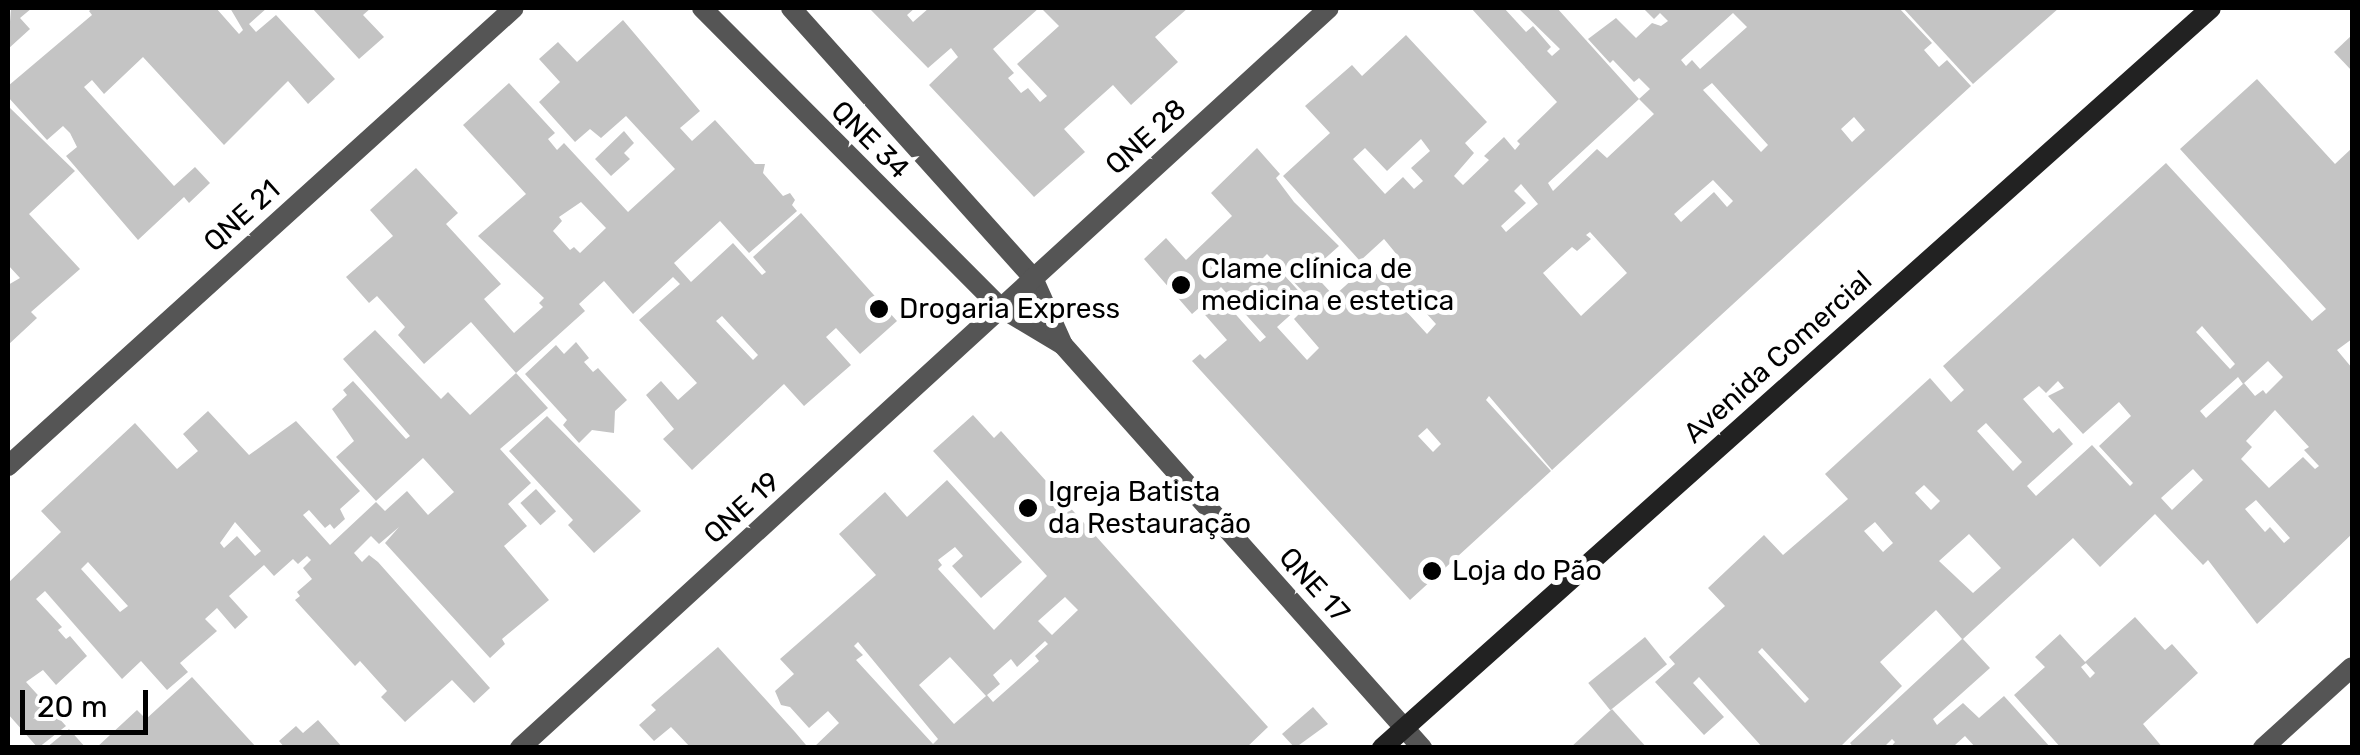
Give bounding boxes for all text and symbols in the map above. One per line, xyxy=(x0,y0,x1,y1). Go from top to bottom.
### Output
street label: QNE 28 xyxy=(1099,92,1193,182)
street label: QNE 34 xyxy=(824,94,916,186)
street label: QNE 21 xyxy=(197,173,287,259)
place label: Clame clínica de medicina e estetica xyxy=(1201,252,1454,318)
street label: Avenida Comercial xyxy=(1677,264,1879,450)
marker: Clame clínica de medicina e estetica xyxy=(1170,274,1192,296)
place label: Drogaria Express xyxy=(899,292,1120,326)
marker: Drogaria Express xyxy=(868,298,890,320)
street label: QNE 19 xyxy=(697,465,787,551)
place label: Igreja Batista da Restauração xyxy=(1048,475,1251,541)
marker: Igreja Batista da Restauração xyxy=(1017,497,1039,519)
street label: QNE 17 xyxy=(1272,541,1356,629)
place label: Loja do Pão xyxy=(1452,554,1602,588)
marker: Loja do Pão xyxy=(1421,560,1443,582)
scale bar xyxy=(25,670,152,732)
text: 20 m xyxy=(37,689,108,725)

